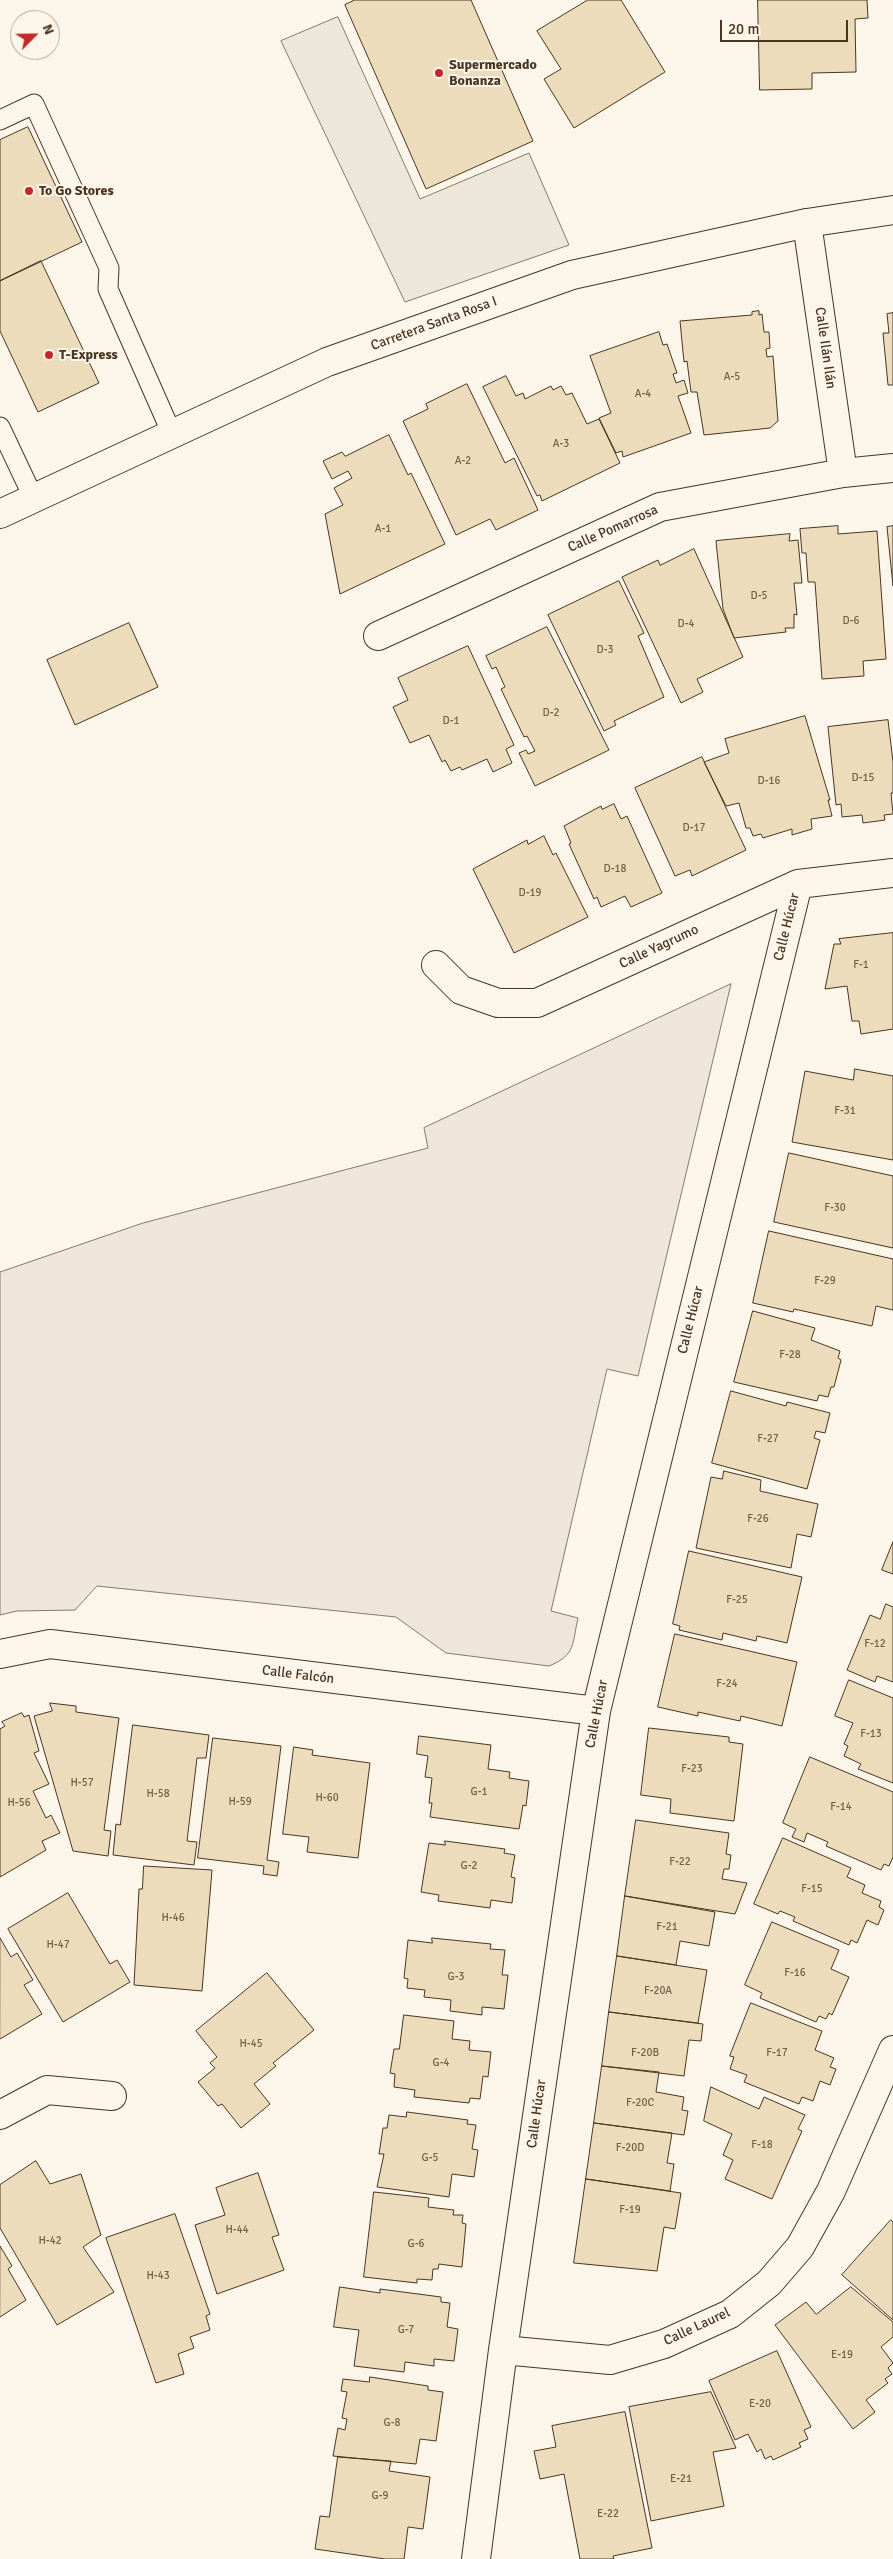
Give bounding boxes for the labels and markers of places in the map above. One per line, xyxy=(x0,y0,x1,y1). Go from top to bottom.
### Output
place label: Supermercado Bonanza xyxy=(449,57,537,90)
marker: Supermercado Bonanza xyxy=(433,67,445,79)
place label: To Go Stores xyxy=(39,183,114,199)
marker: To Go Stores xyxy=(23,185,35,197)
place label: T-Express xyxy=(59,347,118,363)
marker: T-Express xyxy=(43,349,55,361)

